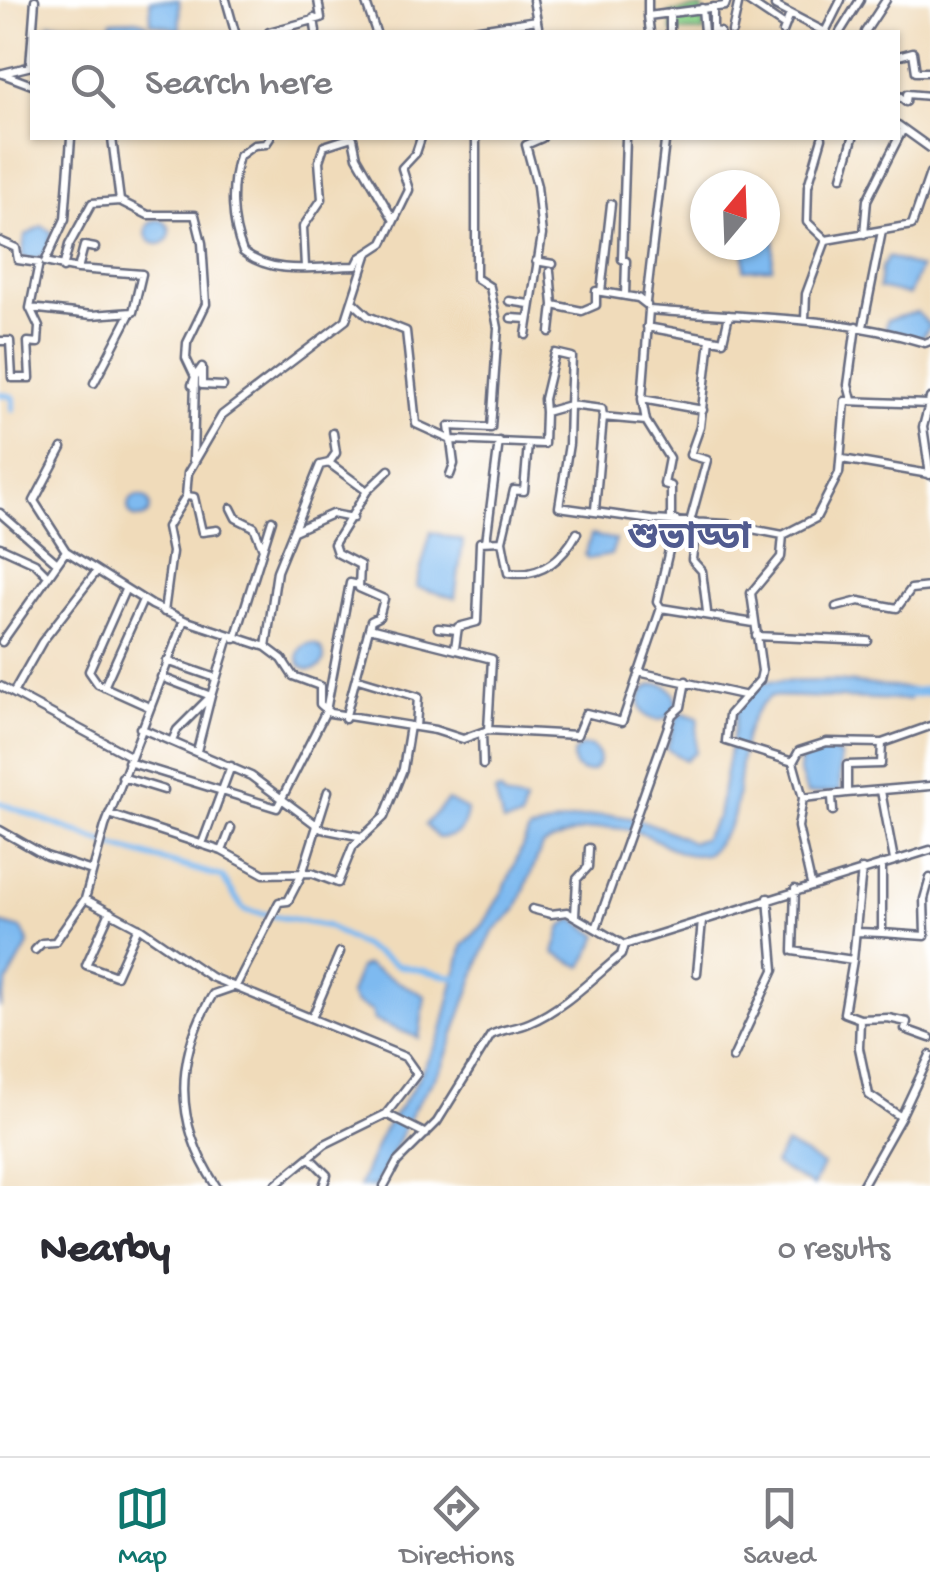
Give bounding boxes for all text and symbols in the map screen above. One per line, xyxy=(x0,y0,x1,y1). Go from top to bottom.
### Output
search box xyxy=(30,30,900,140)
icon: search xyxy=(65,58,120,113)
text: Search here xyxy=(145,63,332,107)
north arrow xyxy=(690,170,780,260)
district label: শুভাড্ডা xyxy=(627,519,752,563)
text: Nearby xyxy=(40,1227,170,1276)
text: 0 results xyxy=(778,1232,890,1270)
tab: Map xyxy=(115,1481,170,1574)
tab: Directions xyxy=(400,1481,514,1574)
tab: Saved xyxy=(743,1481,815,1574)

